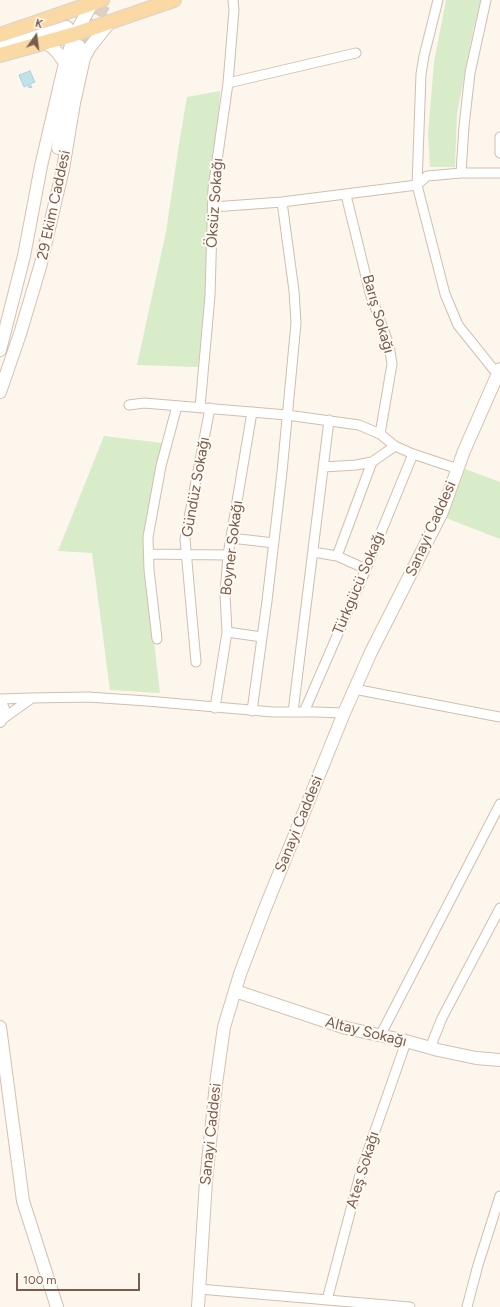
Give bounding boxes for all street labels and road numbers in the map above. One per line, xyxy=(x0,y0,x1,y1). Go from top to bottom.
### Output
street label: 29 Ekim Caddesi xyxy=(34,149,74,261)
street label: Öksüz Sokağı xyxy=(203,157,227,249)
street label: Barış Sokağı xyxy=(358,273,398,355)
street label: Gündüz Sokağı xyxy=(178,436,214,538)
street label: Sanayi Caddesi xyxy=(402,478,460,580)
street label: Boyner Sokağı xyxy=(217,499,247,597)
street label: Türkgücü Sokağı xyxy=(329,529,389,637)
street label: Sanayi Caddesi xyxy=(271,773,327,875)
street label: Altay Sokağı xyxy=(323,1013,409,1051)
street label: Sanayi Caddesi xyxy=(197,1082,225,1186)
street label: Ateş Sokağı xyxy=(343,1129,383,1211)

